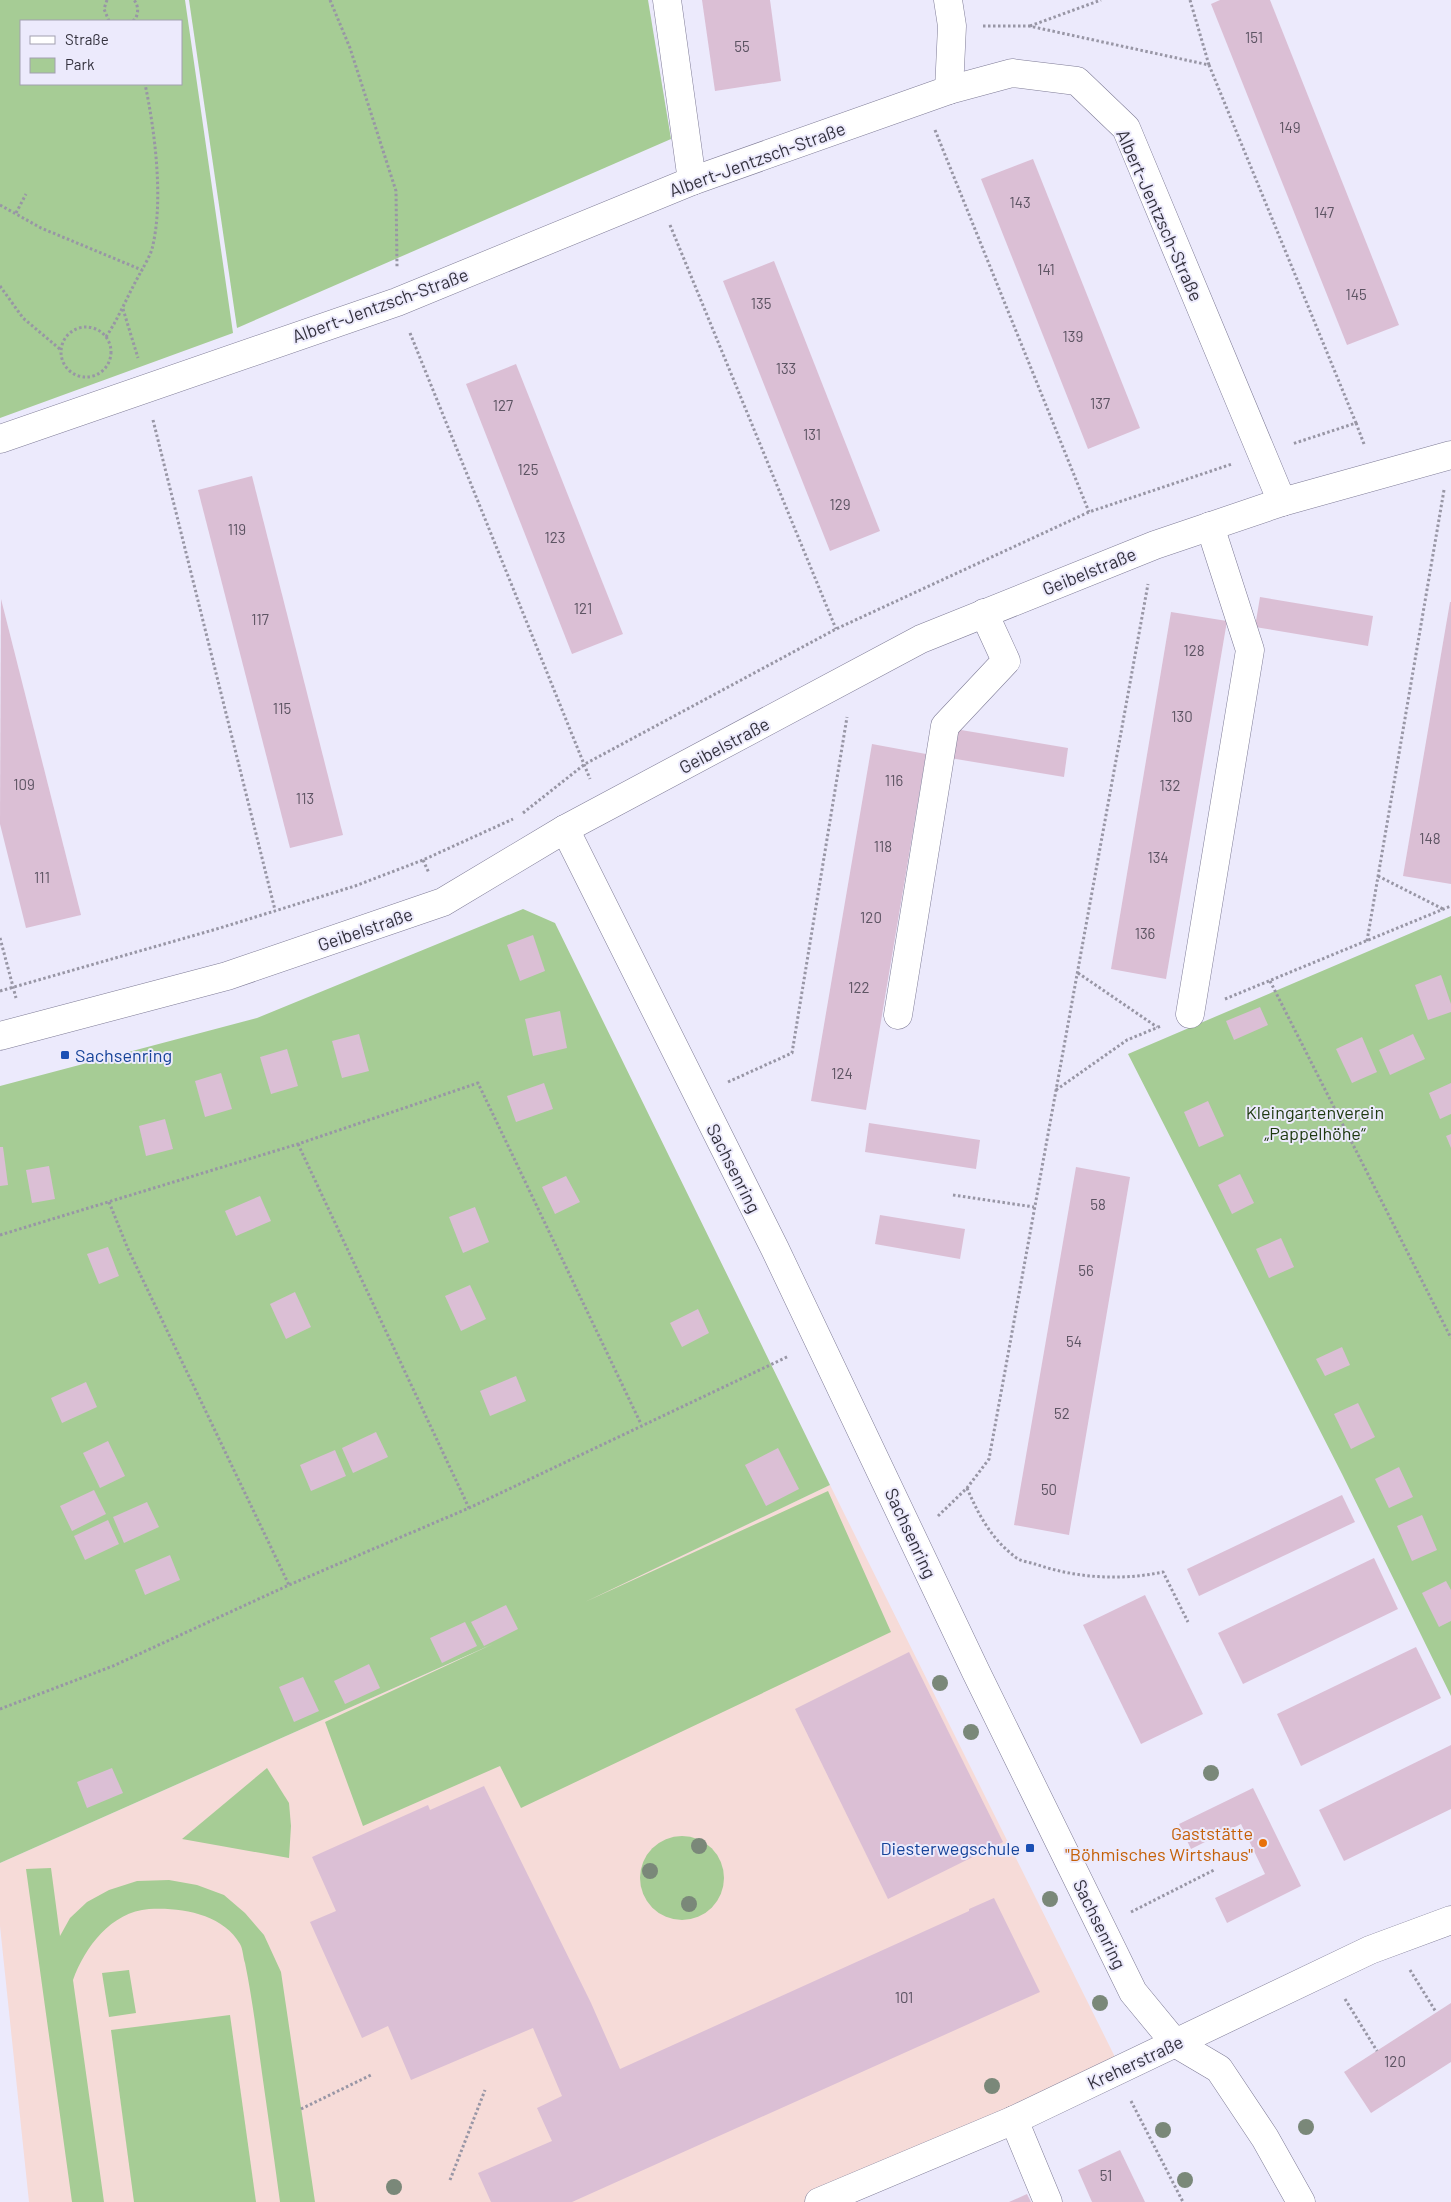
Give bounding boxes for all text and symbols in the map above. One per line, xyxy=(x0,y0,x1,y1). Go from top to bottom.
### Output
legend xyxy=(20,20,182,85)
house number: 151 xyxy=(1245,28,1263,46)
text: Straße xyxy=(65,30,109,48)
house number: 55 xyxy=(734,37,750,55)
text: Park xyxy=(65,55,95,73)
street label: Albert-Jentzsch-Straße xyxy=(666,117,848,201)
house number: 149 xyxy=(1279,118,1301,136)
street label: Albert-Jentzsch-Straße xyxy=(1112,126,1208,304)
house number: 143 xyxy=(1009,193,1031,211)
house number: 147 xyxy=(1314,203,1334,221)
house number: 141 xyxy=(1037,260,1055,278)
street label: Albert-Jentzsch-Straße xyxy=(289,263,471,347)
house number: 145 xyxy=(1345,285,1367,303)
house number: 135 xyxy=(751,294,771,312)
house number: 139 xyxy=(1063,327,1083,345)
house number: 133 xyxy=(776,359,796,377)
house number: 137 xyxy=(1090,394,1110,412)
house number: 127 xyxy=(493,396,513,414)
house number: 131 xyxy=(803,425,821,443)
house number: 125 xyxy=(517,460,539,478)
house number: 129 xyxy=(829,495,851,513)
house number: 119 xyxy=(228,520,246,538)
house number: 123 xyxy=(545,528,565,546)
street label: Geibelstraße xyxy=(1039,542,1139,600)
house number: 121 xyxy=(574,599,592,617)
house number: 117 xyxy=(251,610,269,628)
house number: 128 xyxy=(1183,641,1205,659)
house number: 115 xyxy=(273,699,291,717)
house number: 130 xyxy=(1171,707,1193,725)
street label: Geibelstraße xyxy=(675,712,773,778)
house number: 116 xyxy=(885,771,903,789)
house number: 109 xyxy=(13,775,35,793)
house number: 132 xyxy=(1159,776,1181,794)
house number: 113 xyxy=(296,789,314,807)
house number: 148 xyxy=(1419,829,1441,847)
house number: 118 xyxy=(874,837,892,855)
house number: 134 xyxy=(1147,848,1169,866)
house number: 111 xyxy=(34,868,50,886)
street label: Geibelstraße xyxy=(315,902,415,956)
house number: 120 xyxy=(860,908,882,926)
house number: 136 xyxy=(1135,924,1155,942)
house number: 122 xyxy=(848,978,870,996)
place label: Sachsenring xyxy=(75,1044,172,1066)
marker: Sachsenring xyxy=(59,1049,71,1061)
house number: 124 xyxy=(831,1064,853,1082)
park label: Kleingartenverein „Pappelhöhe“ xyxy=(1246,1101,1384,1144)
street label: Sachsenring xyxy=(702,1120,766,1216)
house number: 58 xyxy=(1090,1195,1106,1213)
house number: 56 xyxy=(1078,1261,1094,1279)
house number: 54 xyxy=(1066,1332,1082,1350)
house number: 52 xyxy=(1054,1404,1070,1422)
house number: 50 xyxy=(1041,1480,1057,1498)
street label: Sachsenring xyxy=(880,1484,942,1582)
place label: Gaststätte "Böhmisches Wirtshaus" xyxy=(1065,1822,1253,1865)
place label: Diesterwegschule xyxy=(880,1837,1020,1859)
marker: Gaststätte "Böhmisches Wirtshaus" xyxy=(1257,1837,1269,1849)
marker: Diesterwegschule xyxy=(1024,1842,1036,1854)
street label: Sachsenring xyxy=(1069,1876,1131,1972)
house number: 101 xyxy=(895,1988,913,2006)
street label: Kreherstraße xyxy=(1084,2030,1186,2094)
house number: 120 xyxy=(1384,2052,1406,2070)
house number: 51 xyxy=(1100,2166,1112,2184)

